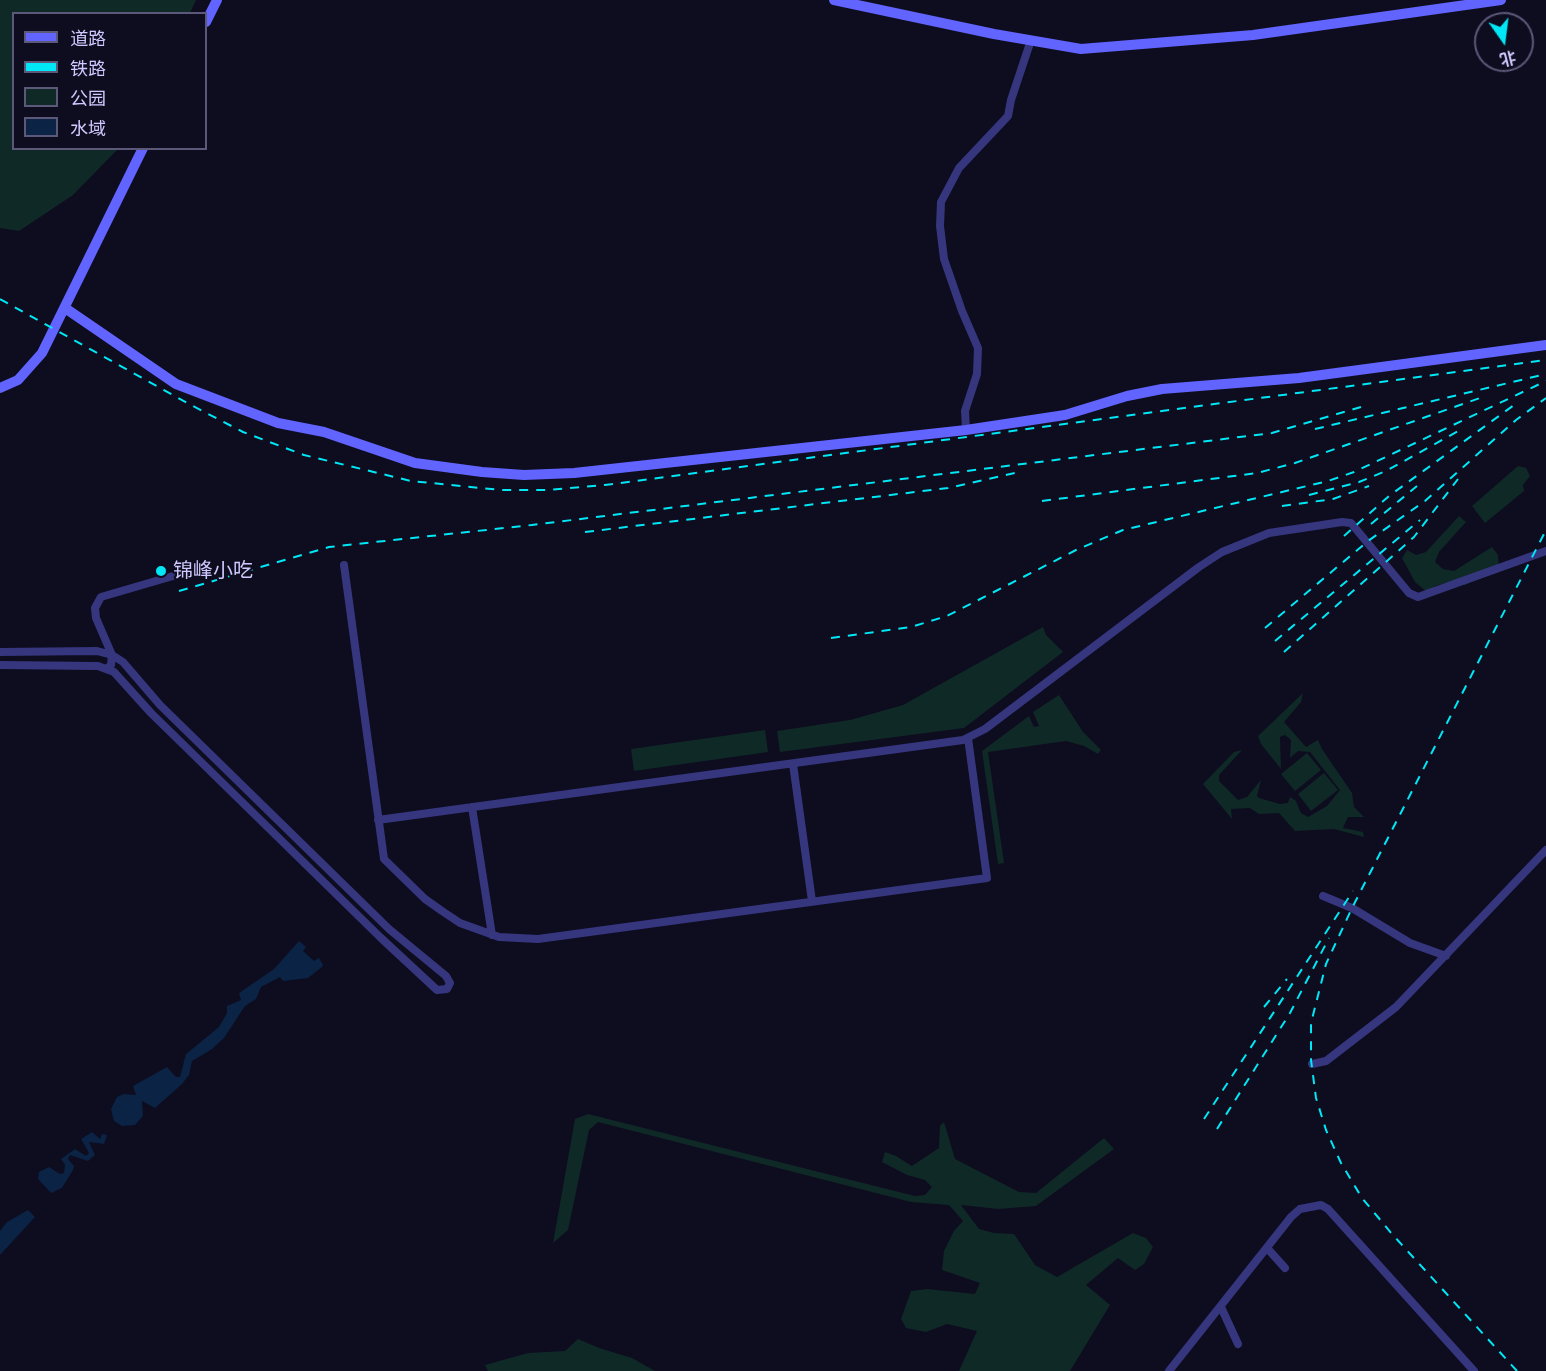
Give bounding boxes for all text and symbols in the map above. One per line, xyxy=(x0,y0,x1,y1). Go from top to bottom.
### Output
legend xyxy=(12,12,207,150)
north arrow xyxy=(1474,12,1534,72)
text: 道路 xyxy=(70,28,106,50)
text: 北 xyxy=(1498,47,1518,69)
text: 铁路 xyxy=(70,58,106,80)
text: 公园 xyxy=(70,88,106,110)
text: 水域 xyxy=(70,118,106,140)
place label: 锦峰小吃 xyxy=(173,559,253,583)
marker: 锦峰小吃 xyxy=(154,564,168,578)

